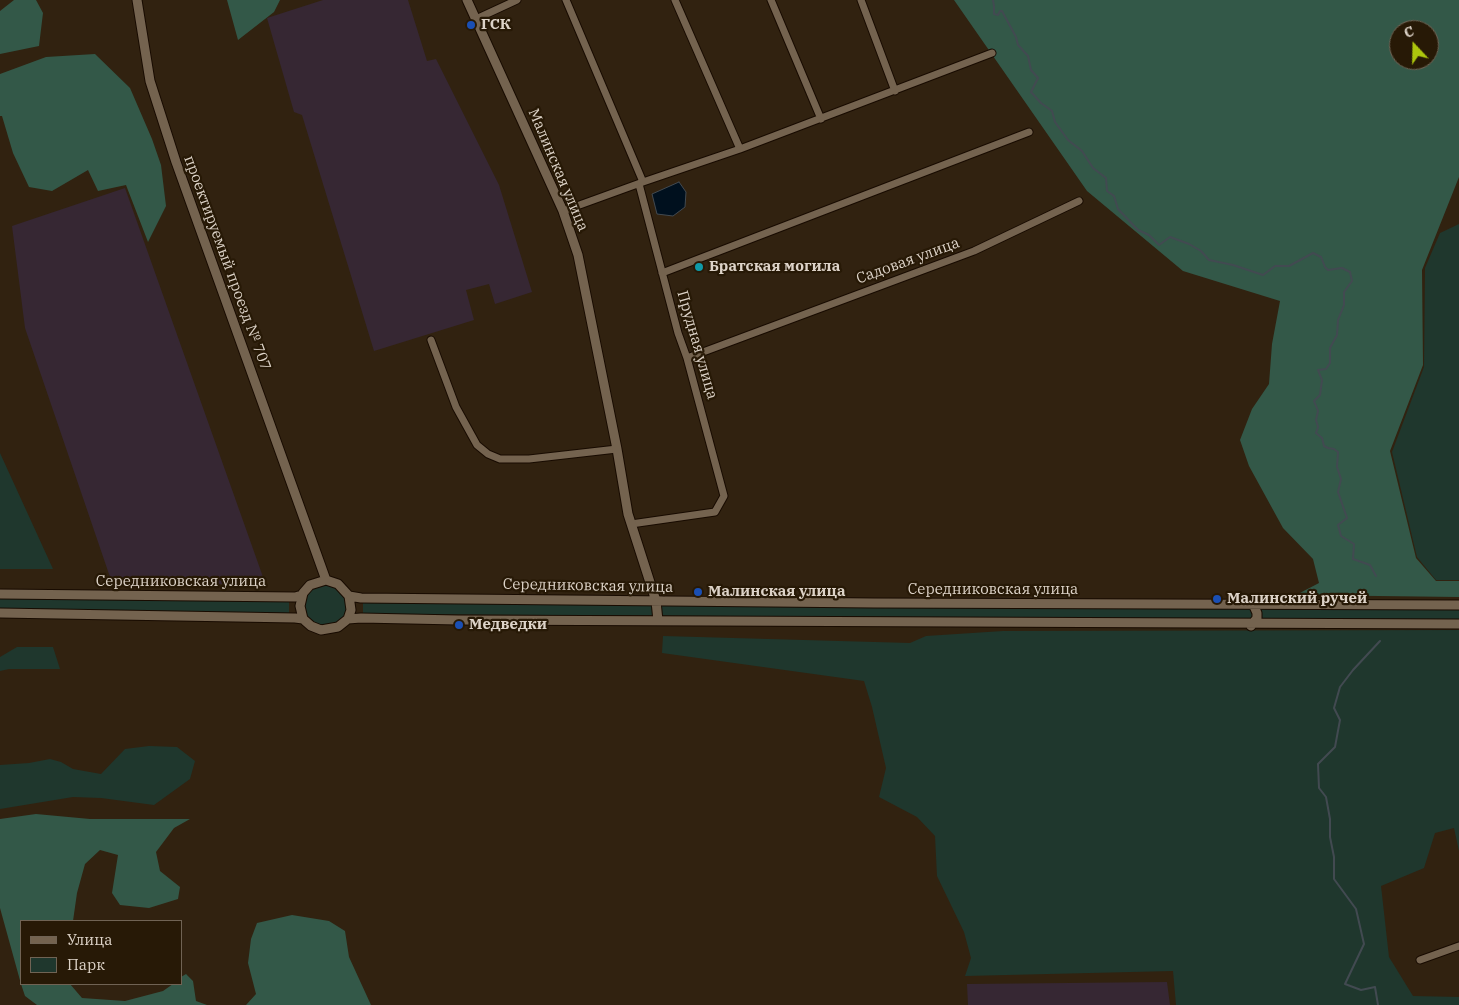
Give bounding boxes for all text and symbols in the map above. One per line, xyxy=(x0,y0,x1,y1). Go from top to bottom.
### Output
place label: ГСК xyxy=(481,16,511,34)
marker: ГСК xyxy=(465,19,477,31)
north arrow xyxy=(1389,20,1439,70)
text: С xyxy=(1401,22,1417,42)
street label: Малинская улица xyxy=(524,106,592,234)
street label: проектируемый проезд № 707 xyxy=(180,153,274,373)
street label: Садовая улица xyxy=(854,234,962,288)
place label: Братская могила xyxy=(709,258,840,276)
marker: Братская могила xyxy=(693,261,705,273)
street label: Прудная улица xyxy=(673,289,721,401)
street label: Середниковская улица xyxy=(96,573,266,591)
street label: Середниковская улица xyxy=(503,576,673,596)
street label: Середниковская улица xyxy=(908,581,1078,599)
place label: Малинская улица xyxy=(708,583,845,601)
marker: Малинская улица xyxy=(692,586,704,598)
place label: Малинский ручей xyxy=(1227,590,1367,608)
marker: Малинский ручей xyxy=(1211,593,1223,605)
place label: Медведки xyxy=(469,616,547,634)
marker: Медведки xyxy=(453,619,465,631)
legend xyxy=(20,920,182,985)
text: Улица xyxy=(67,930,112,949)
text: Парк xyxy=(67,955,105,974)

